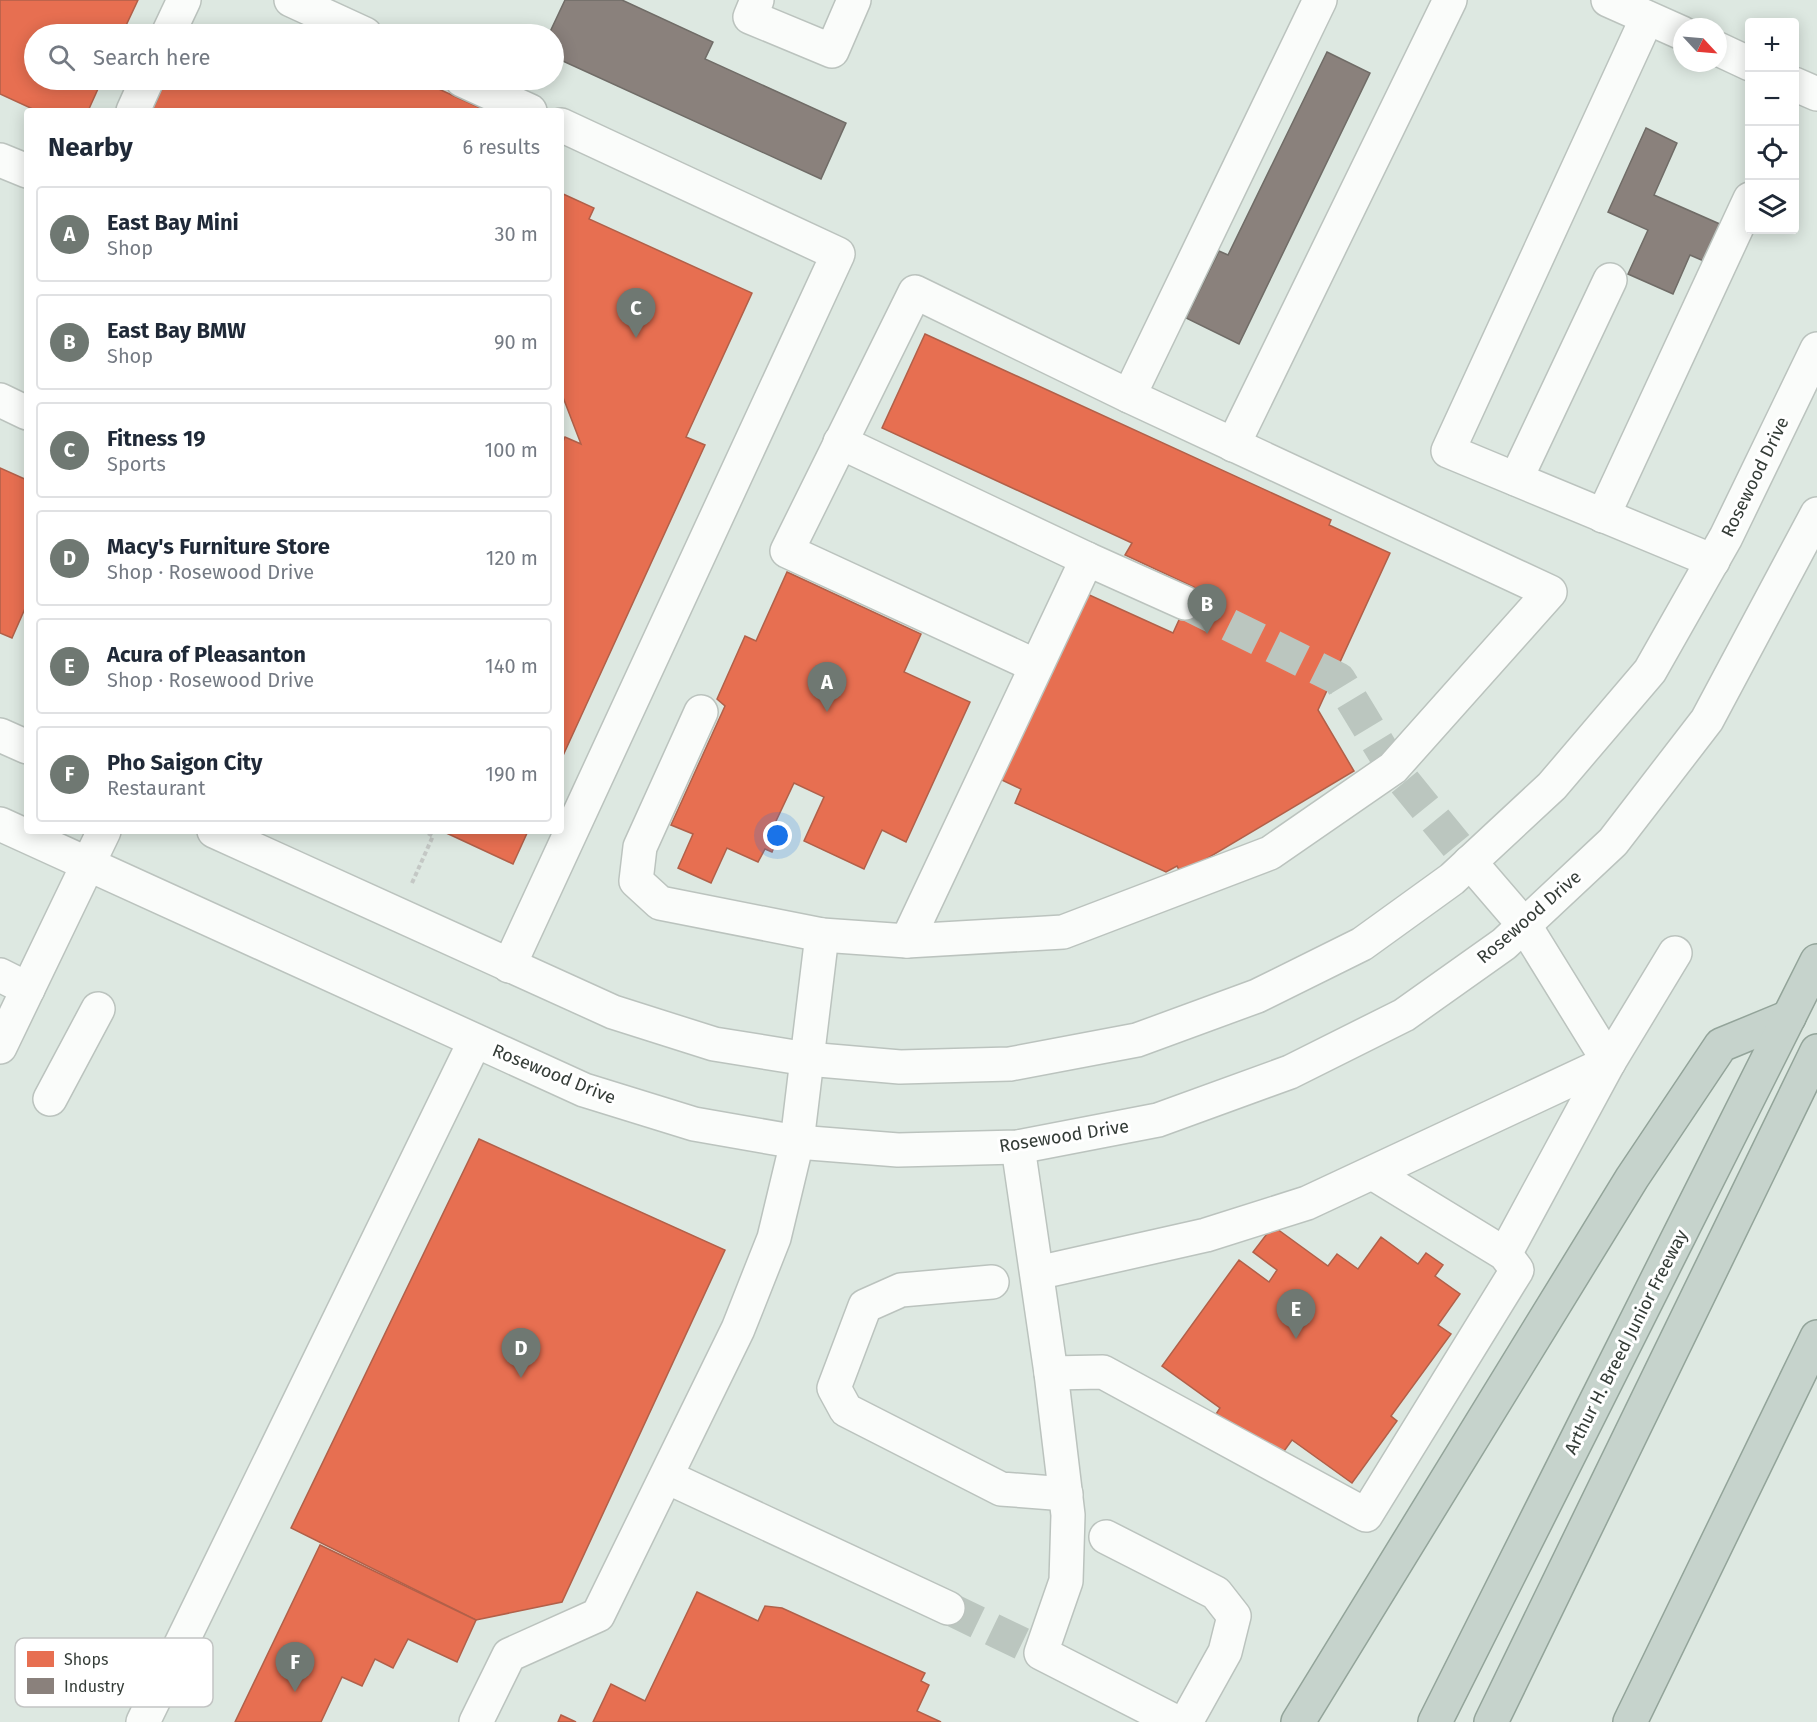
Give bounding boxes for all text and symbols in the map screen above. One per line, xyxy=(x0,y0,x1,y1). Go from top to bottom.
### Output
north arrow xyxy=(1673,18,1727,72)
map controls xyxy=(1745,18,1799,234)
button: + xyxy=(1745,18,1799,72)
search box xyxy=(24,24,564,90)
icon: search xyxy=(45,41,78,74)
text: Search here xyxy=(93,44,211,71)
button: − xyxy=(1745,72,1799,126)
button: locate xyxy=(1745,126,1799,180)
text: Nearby xyxy=(48,132,133,163)
text: 6 results xyxy=(463,135,540,159)
button: layers xyxy=(1745,180,1799,234)
text: East Bay Mini xyxy=(107,209,239,236)
text: A xyxy=(64,222,75,246)
text: 30 m xyxy=(494,222,538,246)
text: Shop xyxy=(107,236,153,260)
pin: C xyxy=(616,288,656,338)
text: East Bay BMW xyxy=(107,317,246,344)
text: B xyxy=(63,330,76,354)
text: 90 m xyxy=(494,330,538,354)
text: Shop xyxy=(107,344,153,368)
street label: Rosewood Drive xyxy=(1716,413,1794,541)
text: Fitness 19 xyxy=(107,425,205,452)
text: C xyxy=(64,438,75,462)
text: 100 m xyxy=(485,438,538,462)
text: Sports xyxy=(107,452,166,476)
text: Macy's Furniture Store xyxy=(107,533,330,560)
text: D xyxy=(63,546,76,570)
text: 120 m xyxy=(486,546,538,570)
text: Shop · Rosewood Drive xyxy=(107,560,314,584)
pin: B xyxy=(1188,584,1226,634)
text: Acura of Pleasanton xyxy=(107,641,306,668)
text: E xyxy=(64,654,75,678)
text: 140 m xyxy=(485,654,538,678)
pin: A xyxy=(808,662,846,712)
text: Shop · Rosewood Drive xyxy=(107,668,314,692)
text: Pho Saigon City xyxy=(107,749,262,776)
text: F xyxy=(65,762,74,786)
text: 190 m xyxy=(485,762,538,786)
text: Restaurant xyxy=(107,776,205,800)
your location xyxy=(763,821,792,850)
street label: Rosewood Drive xyxy=(1472,866,1586,968)
street label: Rosewood Drive xyxy=(489,1039,619,1109)
street label: Rosewood Drive xyxy=(998,1115,1130,1157)
street label: Arthur H. Breed Junior Freeway xyxy=(1560,1226,1692,1458)
pin: E xyxy=(1276,1290,1316,1339)
pin: D xyxy=(502,1328,540,1378)
legend xyxy=(15,1638,213,1707)
pin: F xyxy=(276,1642,314,1692)
text: Shops xyxy=(64,1650,108,1669)
text: Industry xyxy=(64,1677,124,1696)

